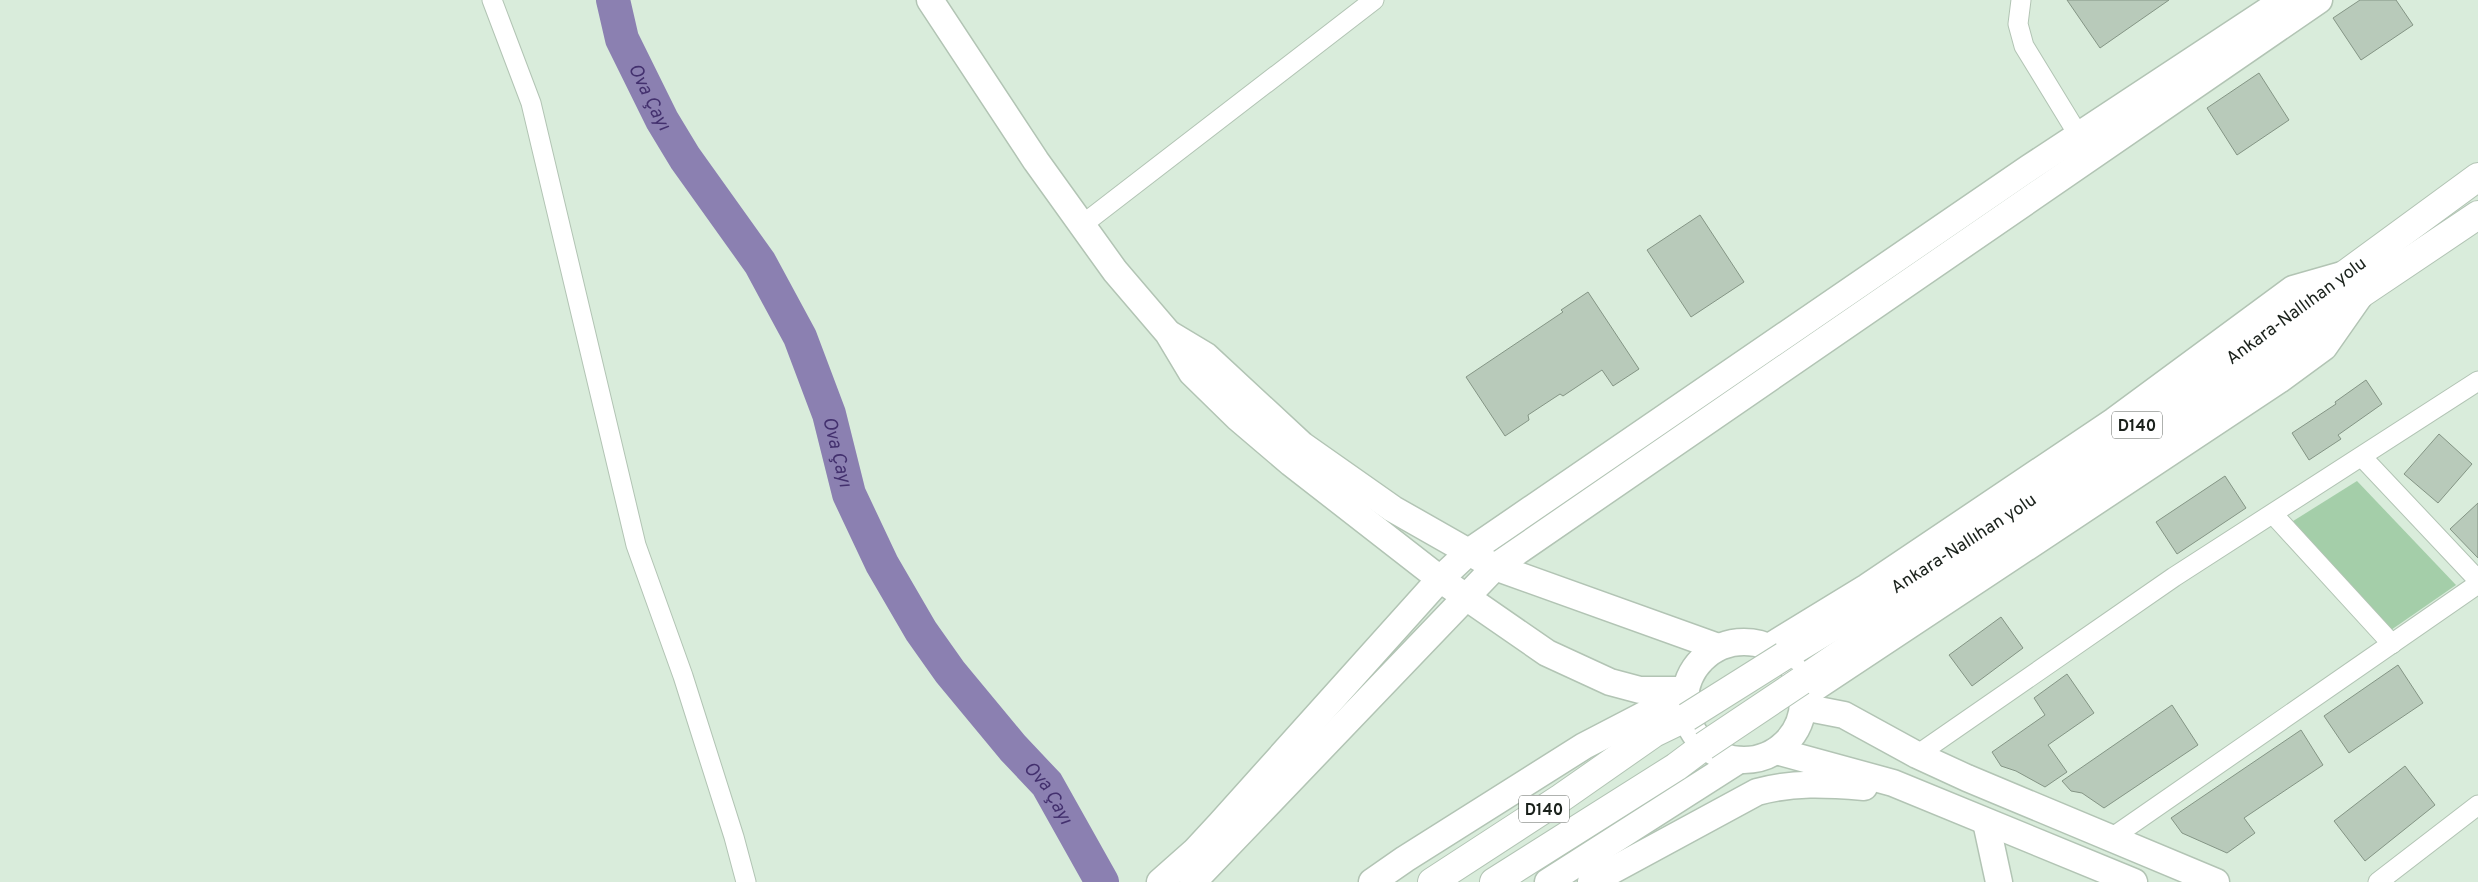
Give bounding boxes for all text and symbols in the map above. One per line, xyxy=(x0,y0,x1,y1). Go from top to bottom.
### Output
water label: Ova Çayı xyxy=(622,60,676,136)
street label: Ankara-Nallıhan yolu xyxy=(2222,252,2372,371)
road number: D140 xyxy=(2112,412,2162,438)
water label: Ova Çayı xyxy=(816,414,857,490)
street label: Ankara-Nallıhan yolu xyxy=(1887,489,2042,600)
water label: Ova Çayı xyxy=(1018,757,1077,829)
road number: D140 xyxy=(1519,796,1569,822)

